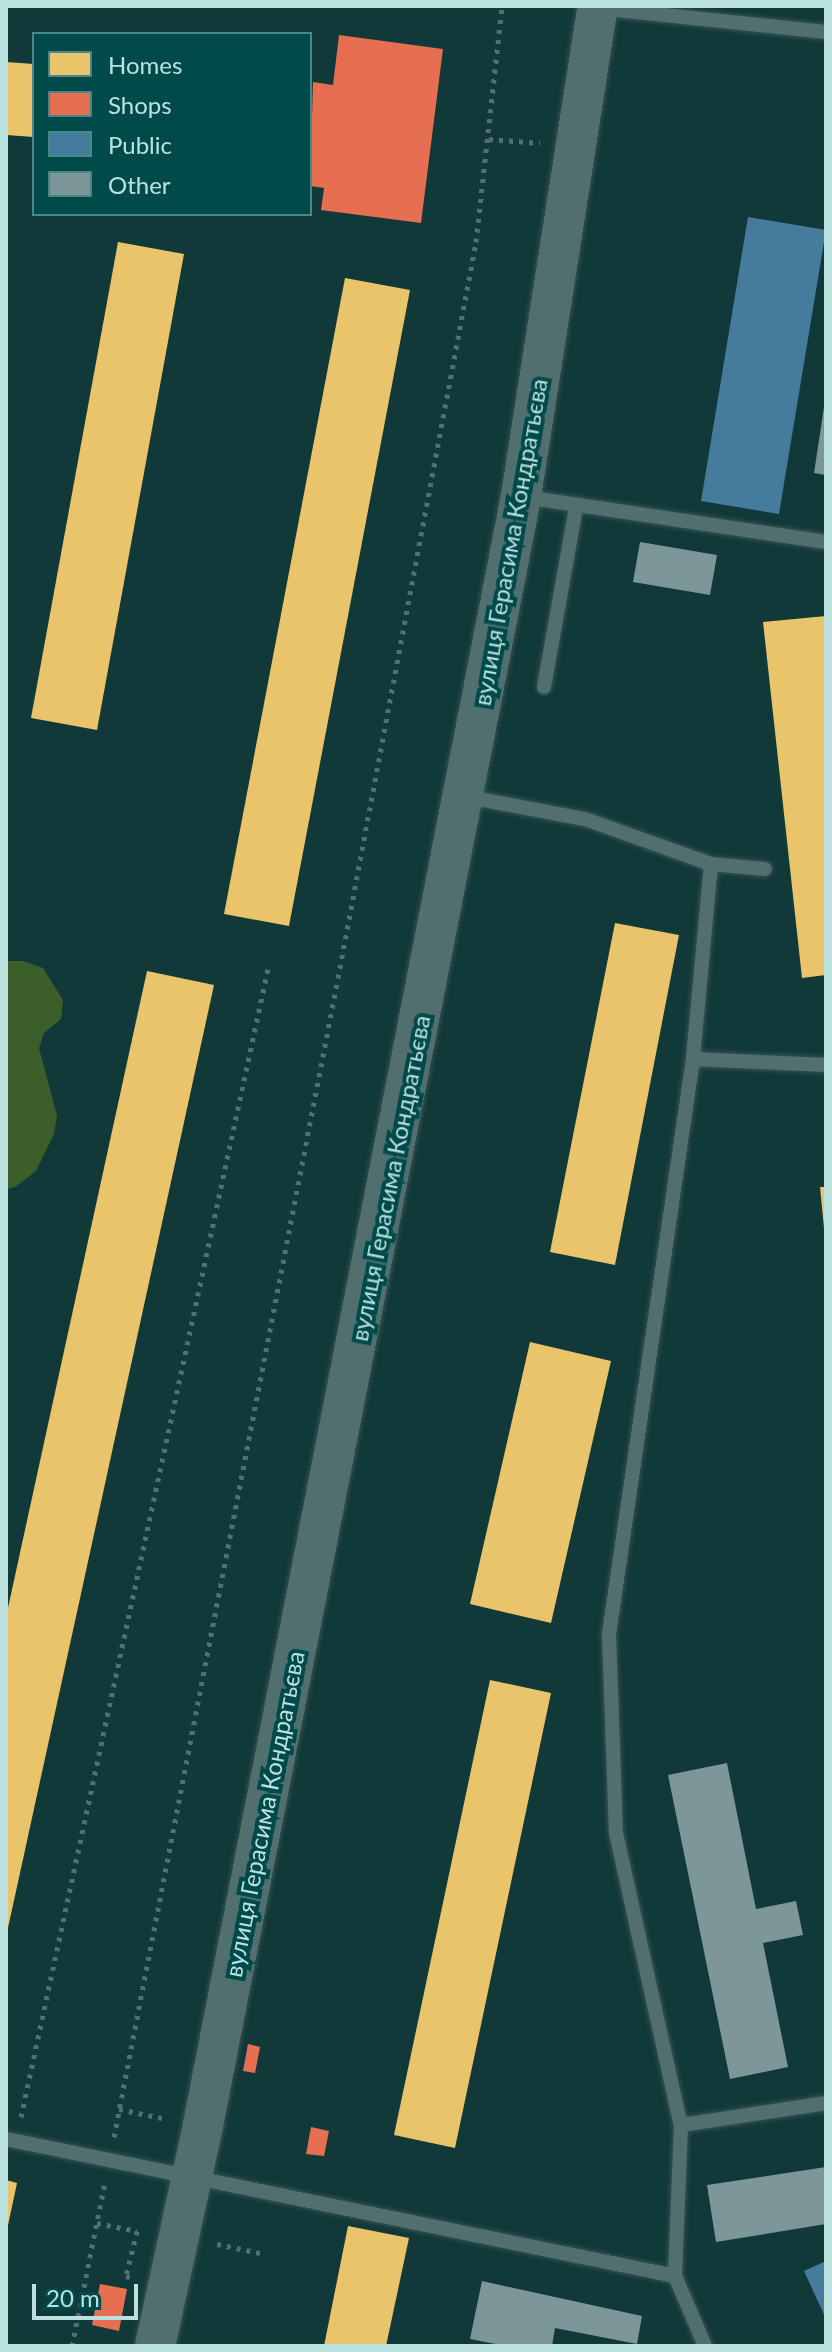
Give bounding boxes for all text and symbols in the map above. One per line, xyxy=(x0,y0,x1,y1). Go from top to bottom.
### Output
legend xyxy=(32,32,312,216)
text: Homes xyxy=(108,50,182,79)
text: Shops xyxy=(108,90,172,119)
text: Public xyxy=(108,130,172,159)
text: Other xyxy=(108,170,171,199)
street label: вулиця Герасима Кондратьєва xyxy=(467,376,553,708)
street label: вулиця Герасима Кондратьєва xyxy=(344,1013,436,1343)
street label: вулиця Герасима Кондратьєва xyxy=(218,1649,310,1979)
scale bar xyxy=(36,2268,142,2318)
text: 20 m xyxy=(46,2283,100,2312)

